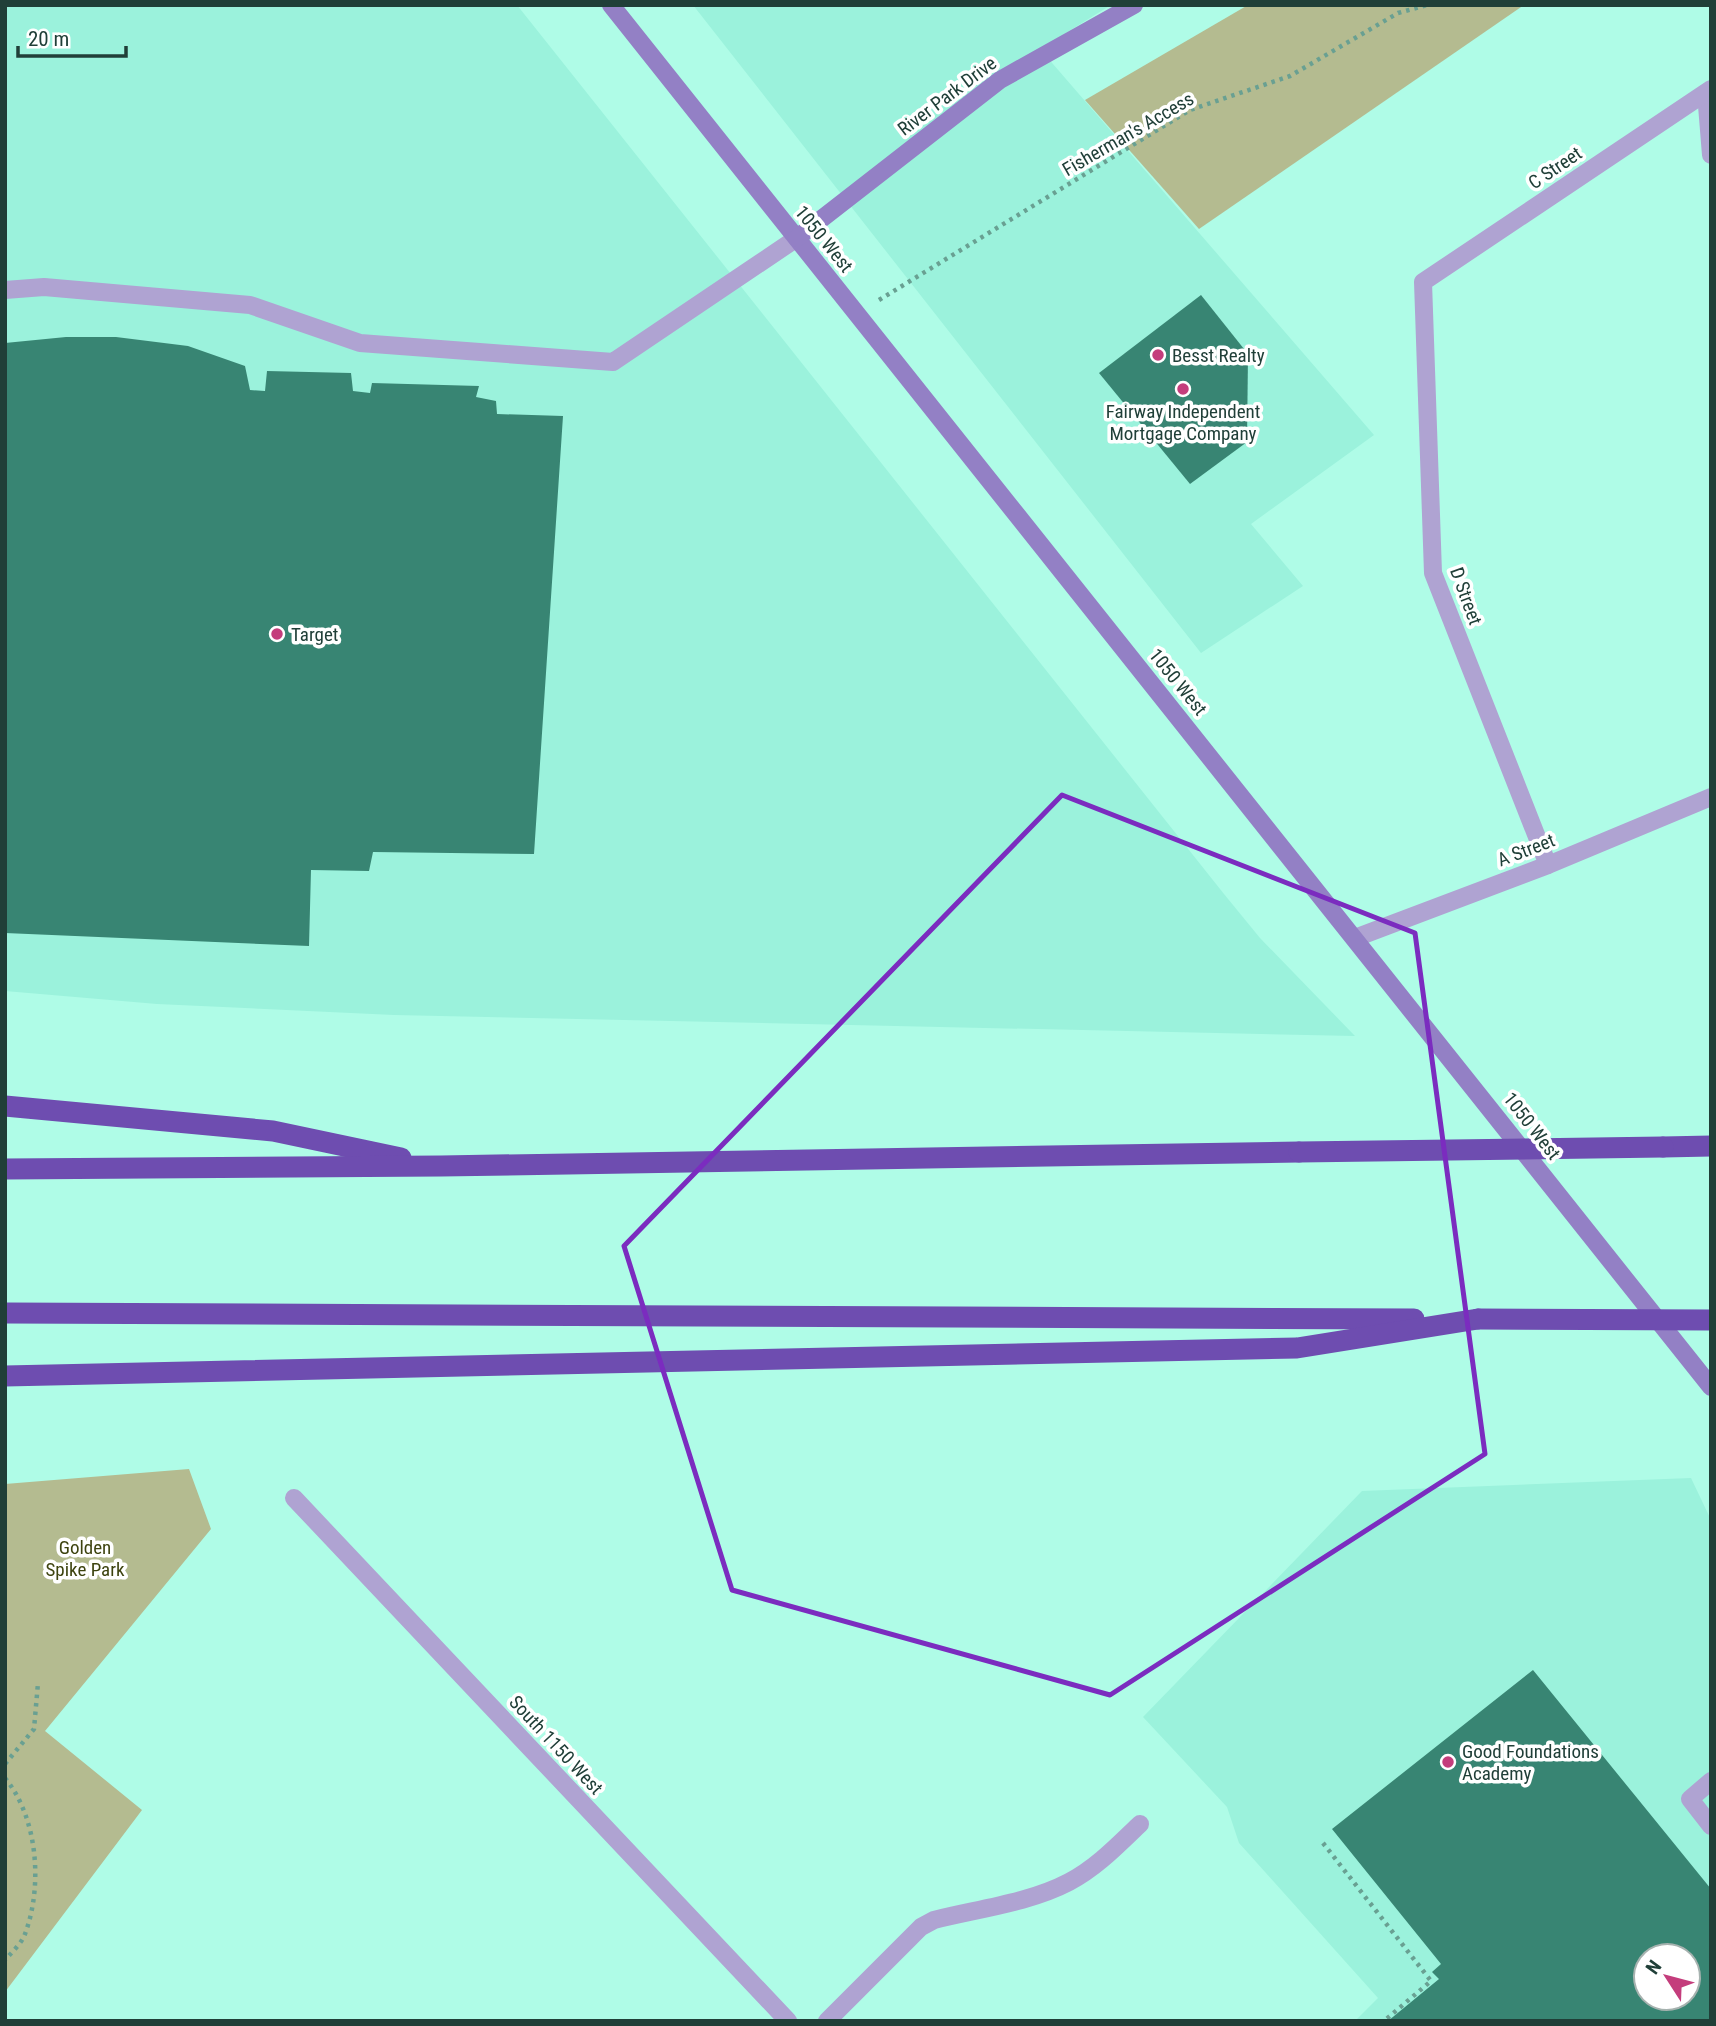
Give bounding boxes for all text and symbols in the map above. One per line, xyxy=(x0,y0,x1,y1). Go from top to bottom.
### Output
scale bar xyxy=(18,14,126,58)
text: 20 m xyxy=(28,27,69,51)
street label: River Park Drive xyxy=(893,51,1001,141)
street label: Fisherman's Access xyxy=(1058,87,1198,181)
street label: C Street xyxy=(1524,142,1586,194)
street label: 1050 West xyxy=(790,201,858,277)
place label: Besst Realty xyxy=(1172,344,1265,367)
marker: Besst Realty xyxy=(1150,347,1166,363)
marker: Fairway Independent Mortgage Company xyxy=(1175,381,1191,397)
place label: Fairway Independent Mortgage Company xyxy=(1106,400,1260,445)
street label: D Street xyxy=(1445,564,1487,628)
place label: Target xyxy=(291,623,338,646)
marker: Target xyxy=(269,626,285,642)
street label: 1050 West xyxy=(1144,644,1212,720)
street label: A Street xyxy=(1494,829,1558,871)
street label: 1050 West xyxy=(1499,1088,1565,1164)
park label: Golden Spike Park xyxy=(45,1536,125,1581)
street label: South 1150 West xyxy=(504,1691,608,1799)
place label: Good Foundations Academy xyxy=(1462,1740,1599,1785)
marker: Good Foundations Academy xyxy=(1440,1754,1456,1770)
north arrow xyxy=(1632,1942,1702,2012)
text: N xyxy=(1641,1956,1666,1979)

